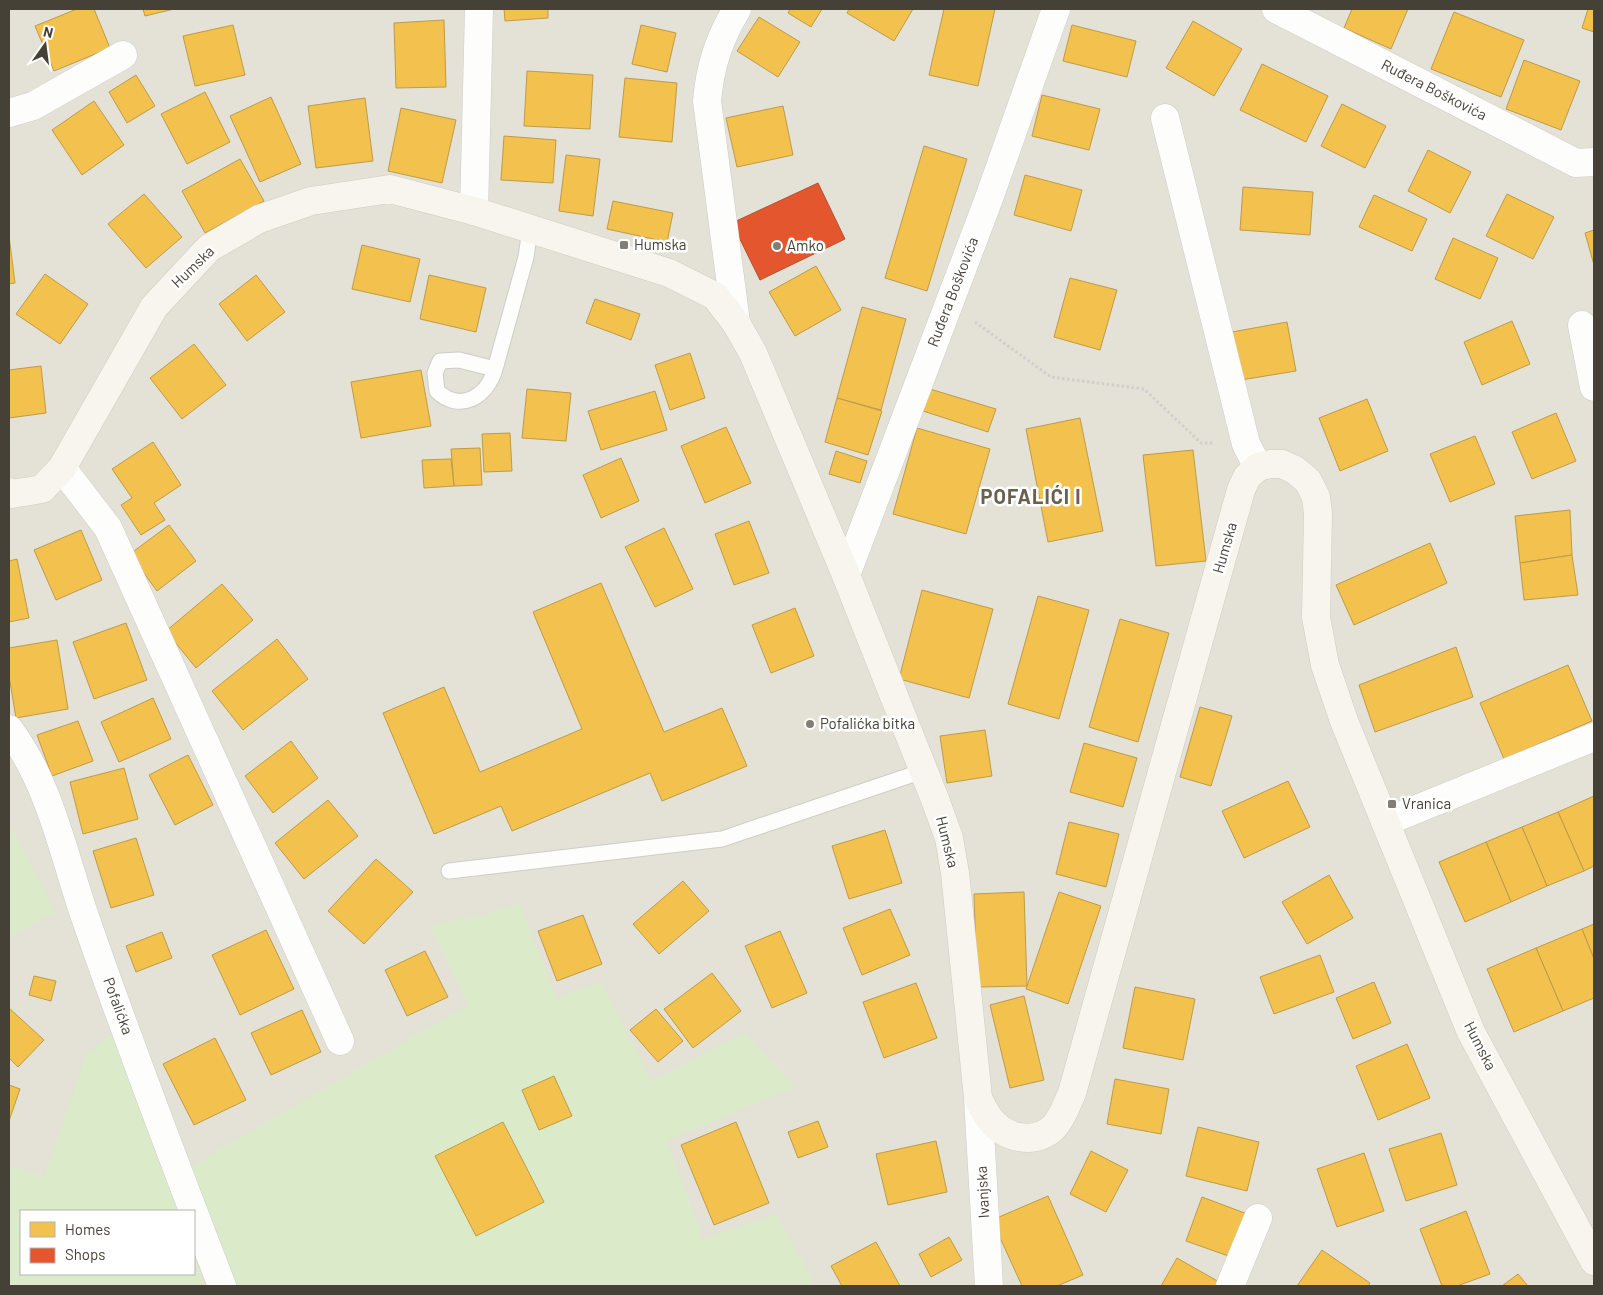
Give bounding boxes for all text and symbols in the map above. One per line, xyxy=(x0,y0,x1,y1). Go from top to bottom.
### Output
north arrow xyxy=(20,20,70,70)
text: N xyxy=(42,23,55,41)
street label: Ruđera Boškovića xyxy=(1379,55,1490,123)
street label: Ruđera Boškovića xyxy=(923,234,981,349)
place label: Humska xyxy=(634,235,687,253)
place label: Amko xyxy=(787,236,824,254)
marker: Humska xyxy=(618,239,630,251)
marker: Amko xyxy=(771,240,783,252)
street label: Humska xyxy=(167,242,217,291)
district label: POFALIĆI I xyxy=(981,484,1081,508)
street label: Humska xyxy=(1208,520,1240,575)
place label: Pofalićka bitka xyxy=(820,714,915,732)
marker: Pofalićka bitka xyxy=(804,718,816,730)
place label: Vranica xyxy=(1402,794,1451,812)
marker: Vranica xyxy=(1386,798,1398,810)
street label: Humska xyxy=(933,814,963,869)
street label: Pofalićka xyxy=(100,975,138,1037)
street label: Humska xyxy=(1461,1018,1501,1073)
street label: Ivanjska xyxy=(972,1165,992,1219)
legend xyxy=(20,1210,195,1275)
text: Homes xyxy=(65,1220,110,1238)
text: Shops xyxy=(65,1245,105,1263)

